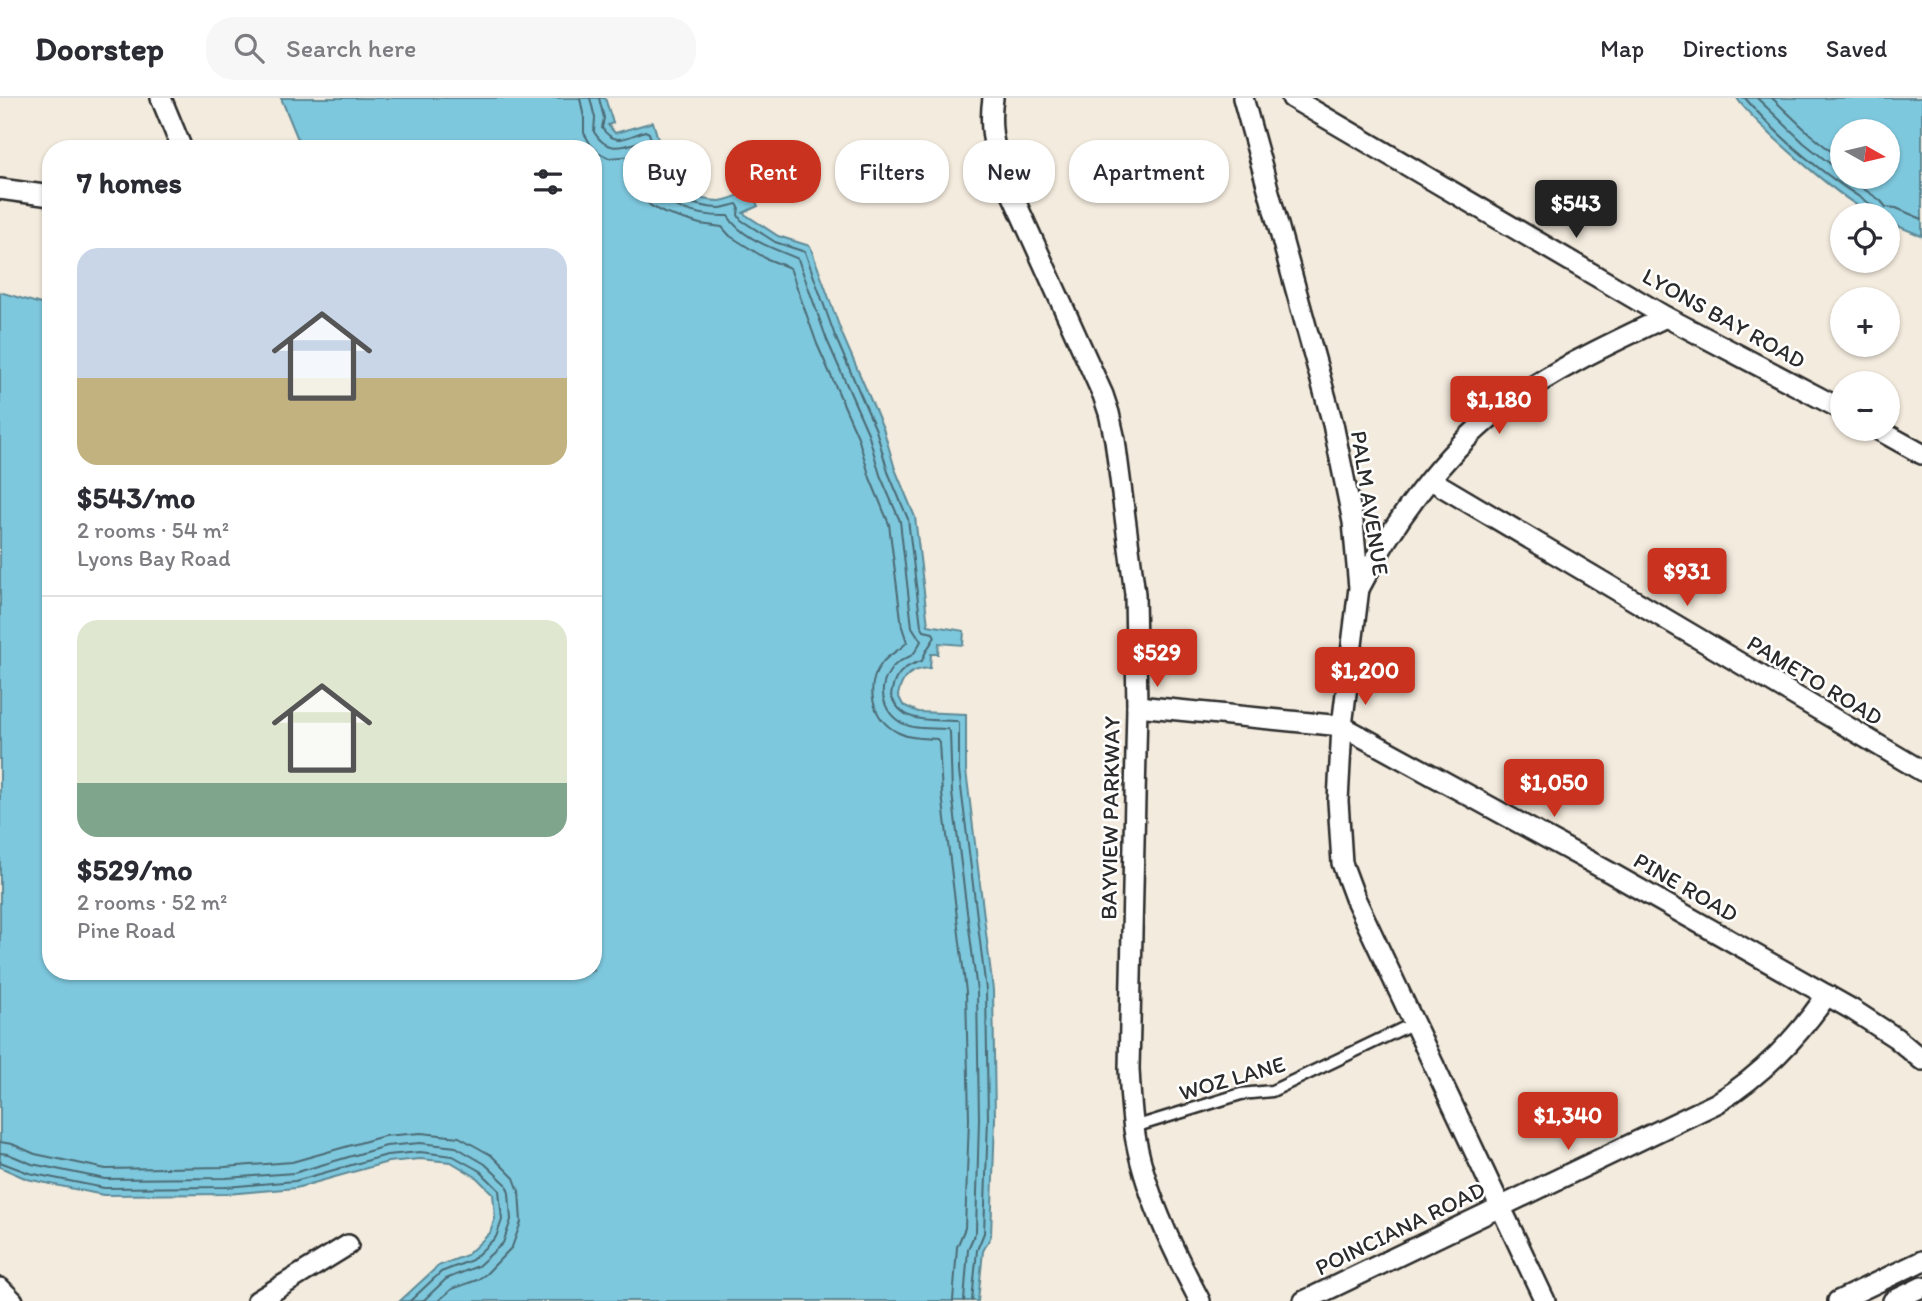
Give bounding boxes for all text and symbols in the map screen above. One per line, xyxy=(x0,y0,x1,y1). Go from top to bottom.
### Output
search box xyxy=(206,17,696,80)
text: Doorstep xyxy=(35,29,164,68)
icon: search xyxy=(230,29,268,67)
text: Search here xyxy=(286,32,416,64)
text: Map xyxy=(1600,34,1644,63)
text: Directions xyxy=(1682,34,1788,63)
text: Saved xyxy=(1826,34,1887,63)
north arrow xyxy=(1830,119,1900,189)
map controls xyxy=(1830,119,1900,441)
chip: Buy xyxy=(623,140,711,203)
chip: Rent xyxy=(725,140,821,203)
chip: Filters xyxy=(835,140,949,203)
chip: New xyxy=(963,140,1055,203)
chip: Apartment xyxy=(1069,140,1229,203)
icon: filters xyxy=(529,163,567,201)
text: 7 homes xyxy=(77,164,182,201)
pin: $543 xyxy=(1535,180,1617,240)
text: $543 xyxy=(1551,189,1601,217)
button: locate xyxy=(1830,203,1900,273)
street label: LYONS BAY ROAD xyxy=(1637,262,1811,374)
button: + xyxy=(1830,287,1900,357)
icon: home xyxy=(259,293,385,419)
button: − xyxy=(1830,371,1900,441)
pin: $1,180 xyxy=(1442,376,1556,436)
text: $1,180 xyxy=(1466,385,1532,413)
street label: PALM AVENUE xyxy=(1345,428,1395,578)
text: $543/mo xyxy=(77,479,195,516)
text: 2 rooms · 54 m² xyxy=(77,516,229,544)
text: Lyons Bay Road xyxy=(77,544,231,572)
pin: $931 xyxy=(1646,548,1728,608)
text: $931 xyxy=(1664,557,1710,585)
street label: PAMETO ROAD xyxy=(1742,629,1888,731)
pin: $529 xyxy=(1116,630,1198,689)
text: $529 xyxy=(1133,638,1181,666)
pin: $1,200 xyxy=(1308,648,1422,707)
text: $1,200 xyxy=(1331,656,1399,684)
icon: home xyxy=(259,665,385,791)
street label: BAYVIEW PARKWAY xyxy=(1094,716,1126,920)
pin: $1,050 xyxy=(1497,760,1611,819)
text: $1,050 xyxy=(1520,768,1588,796)
street label: PINE ROAD xyxy=(1629,846,1743,928)
text: $529/mo xyxy=(77,851,193,888)
text: 2 rooms · 52 m² xyxy=(77,888,227,916)
text: Pine Road xyxy=(77,916,175,944)
street label: WOZ LANE xyxy=(1176,1049,1289,1106)
pin: $1,340 xyxy=(1511,1093,1625,1152)
text: $1,340 xyxy=(1534,1101,1602,1129)
street label: POINCIANA ROAD xyxy=(1310,1175,1490,1281)

